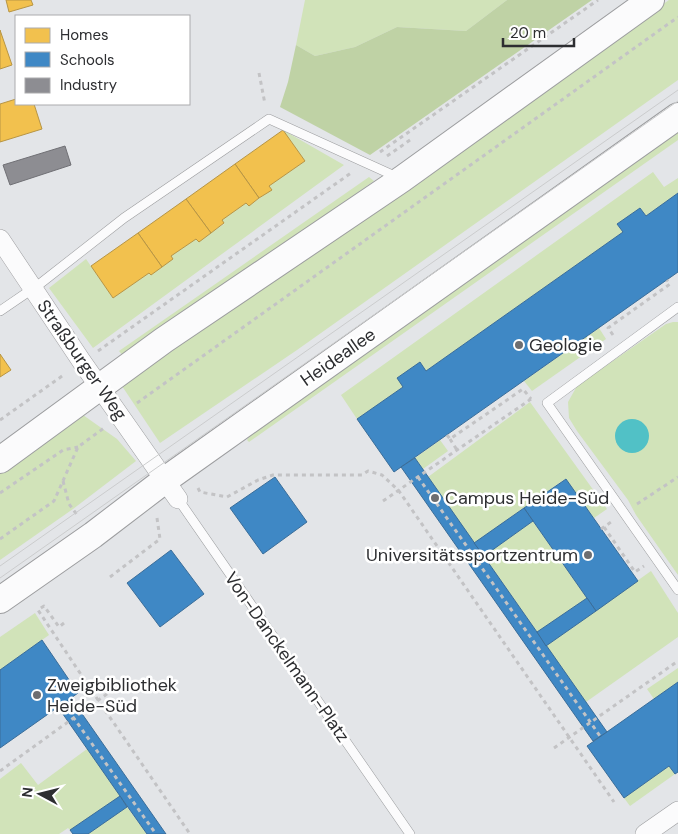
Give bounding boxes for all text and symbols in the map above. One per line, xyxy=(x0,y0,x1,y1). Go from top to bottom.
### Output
legend xyxy=(15,15,190,105)
scale bar xyxy=(503,15,574,47)
text: 20 m xyxy=(510,23,546,43)
text: Homes xyxy=(60,25,109,45)
text: Schools xyxy=(60,50,115,70)
text: Industry xyxy=(60,75,118,95)
street label: Straßburger Weg xyxy=(31,295,133,425)
street label: Heideallee xyxy=(296,322,380,392)
place label: Geologie xyxy=(529,333,602,357)
marker: Geologie xyxy=(513,339,525,351)
place label: Campus Heide-Süd xyxy=(445,486,609,510)
marker: Campus Heide-Süd xyxy=(429,492,441,504)
place label: Universitätssportzentrum xyxy=(366,543,578,567)
marker: Universitätssportzentrum xyxy=(582,549,594,561)
street label: Von-Danckelmann-Platz xyxy=(219,567,355,747)
place label: Zweigbibliothek Heide-Süd xyxy=(47,673,177,718)
marker: Zweigbibliothek Heide-Süd xyxy=(31,689,43,701)
north arrow xyxy=(15,769,65,819)
text: N xyxy=(18,786,37,799)

